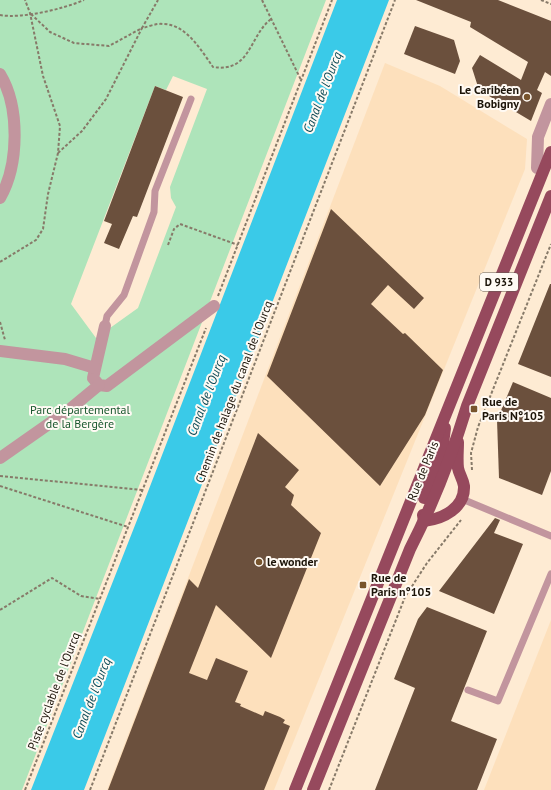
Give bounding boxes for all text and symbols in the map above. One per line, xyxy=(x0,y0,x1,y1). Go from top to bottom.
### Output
water label: Canal de l'Ourcq xyxy=(299,49,346,135)
place label: Le Caribéen Bobigny xyxy=(459,82,519,111)
marker: Le Caribéen Bobigny xyxy=(522,92,532,102)
road number: D 933 xyxy=(480,273,518,291)
street label: Chemin de halage du canal de l'Ourcq xyxy=(192,298,275,485)
water label: Canal de l'Ourcq xyxy=(183,352,230,438)
place label: Rue de Paris N°105 xyxy=(482,394,544,423)
park label: Parc départemental de la Bergère xyxy=(30,402,131,431)
marker: Rue de Paris N°105 xyxy=(469,404,479,414)
street label: Rue de Paris xyxy=(404,439,441,503)
place label: le wonder xyxy=(267,554,319,569)
marker: le wonder xyxy=(254,557,264,567)
place label: Rue de Paris n°105 xyxy=(371,570,431,599)
marker: Rue de Paris n°105 xyxy=(358,580,368,590)
street label: Piste cyclable de l'Ourcq xyxy=(24,630,83,752)
water label: Canal de l'Ourcq xyxy=(68,655,115,741)

